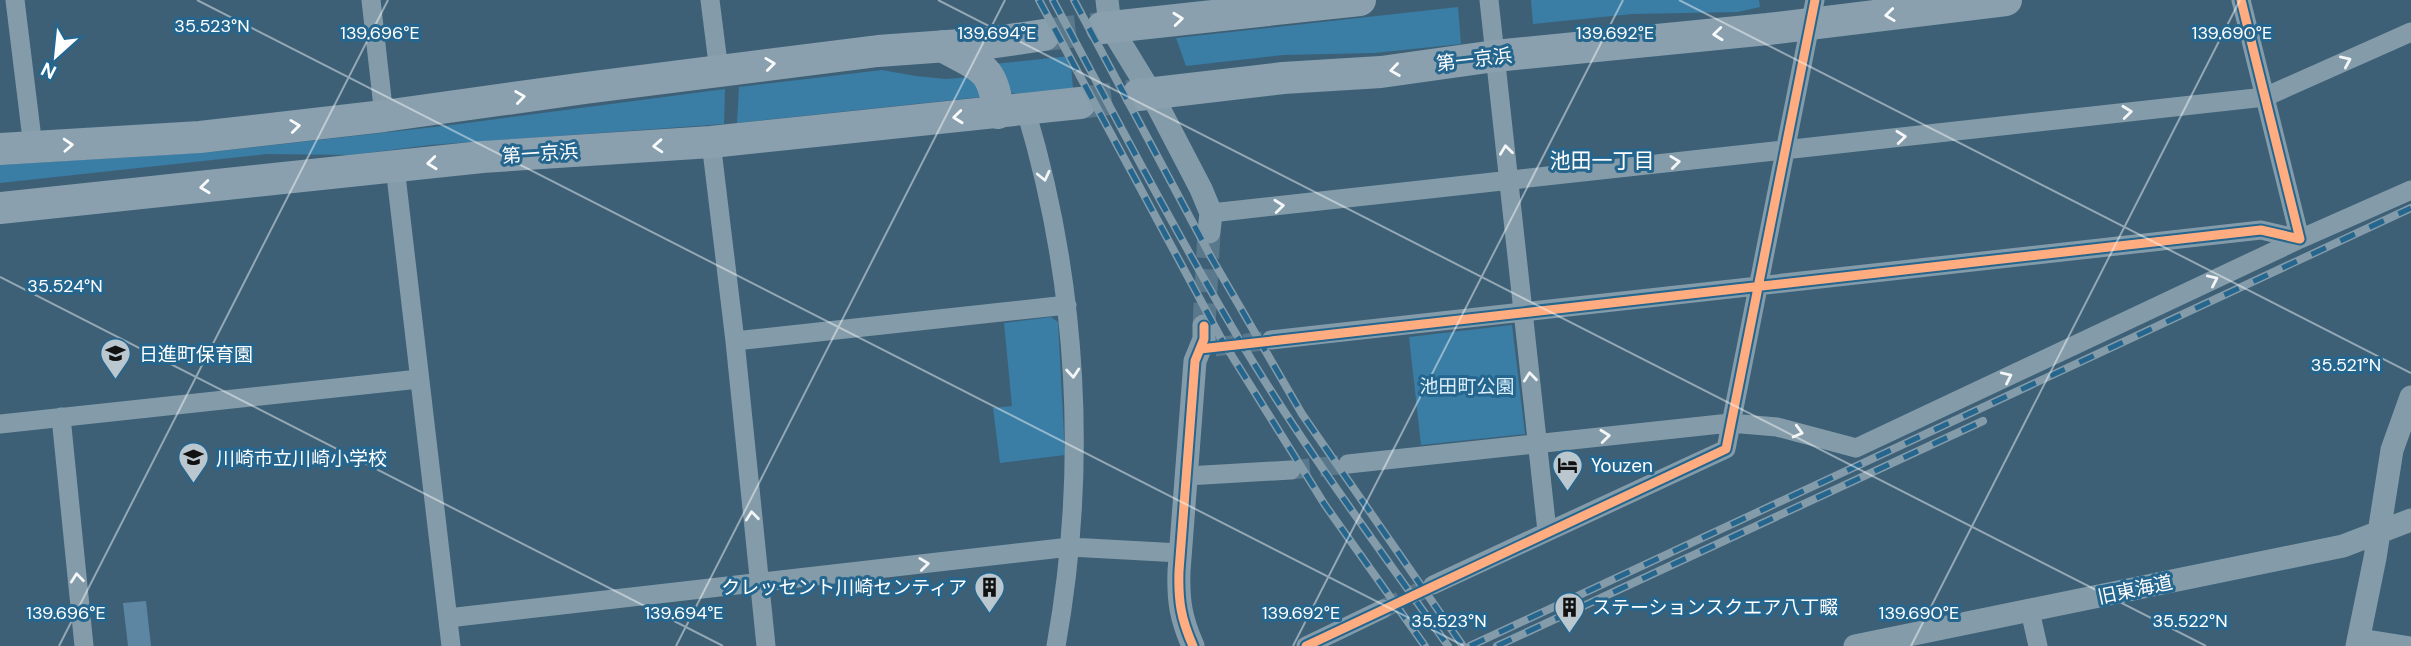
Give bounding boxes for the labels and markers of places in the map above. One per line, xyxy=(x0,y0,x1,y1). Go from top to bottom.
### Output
school or university icon: 日進町保育園 xyxy=(99,337,133,381)
place label: 日進町保育園 xyxy=(139,342,253,367)
school or university icon: 川崎市立川崎小学校 xyxy=(176,441,210,485)
place label: 川崎市立川崎小学校 xyxy=(216,446,387,471)
hotel icon: Youzen xyxy=(1551,448,1585,492)
place label: Youzen xyxy=(1591,453,1653,478)
building icon: クレッセント川崎センティア xyxy=(973,570,1007,614)
place label: クレッセント川崎センティア xyxy=(721,575,967,600)
building icon: ステーションスクエア八丁畷 xyxy=(1552,590,1586,634)
place label: ステーションスクエア八丁畷 xyxy=(1592,595,1838,620)

